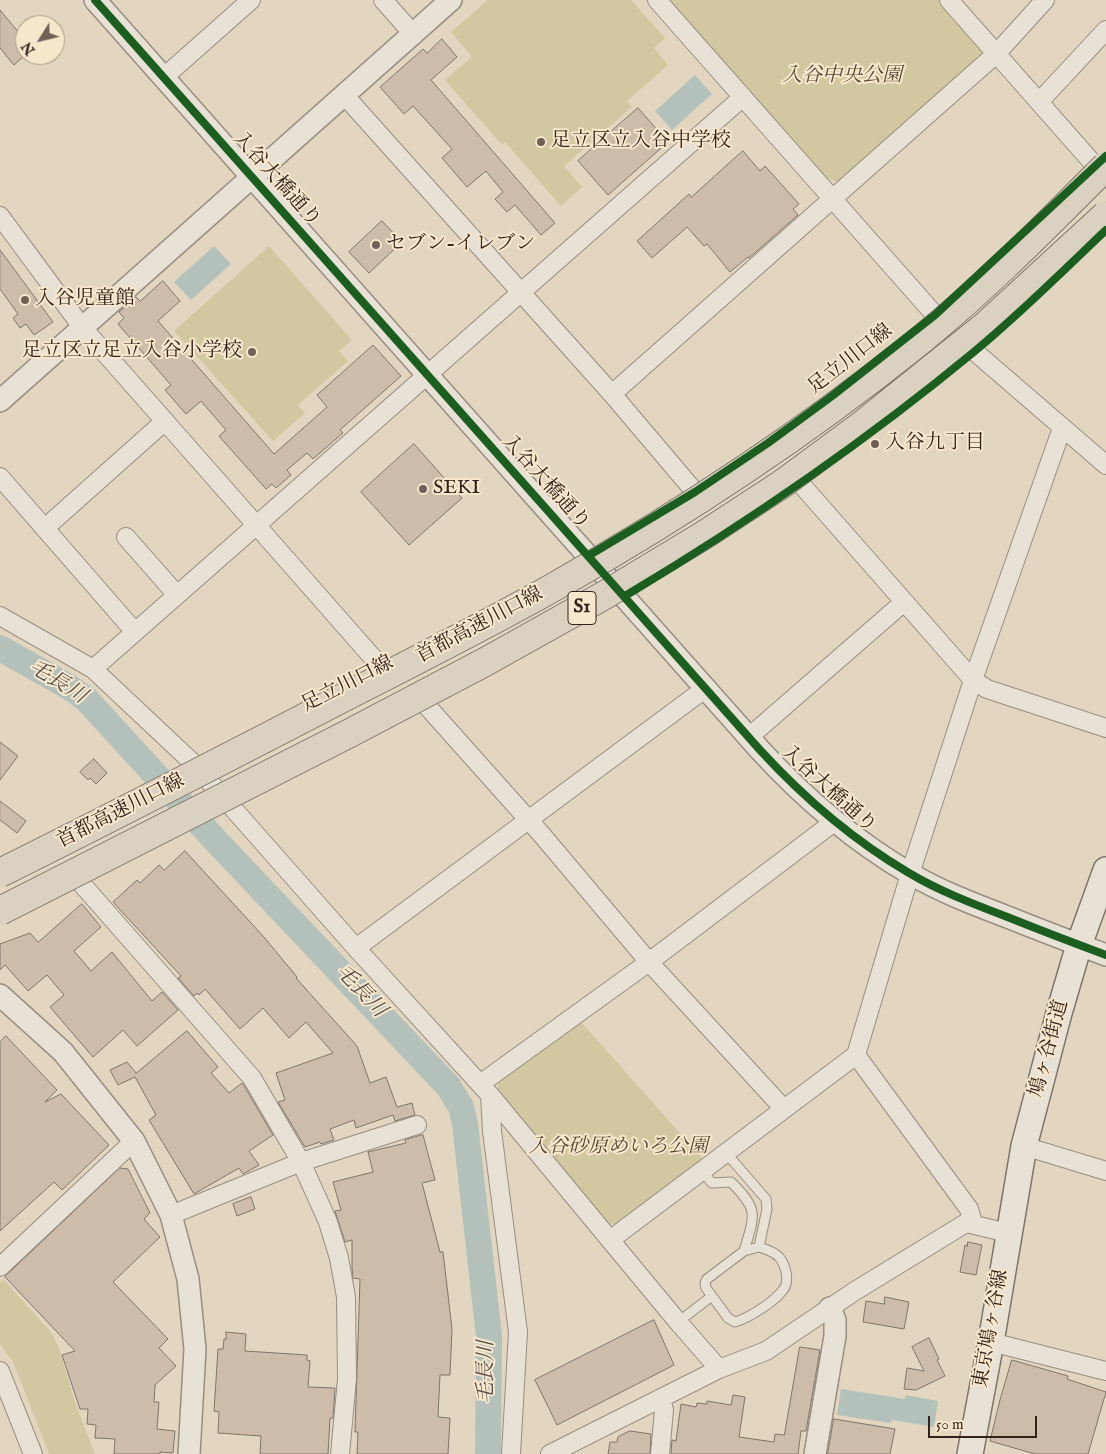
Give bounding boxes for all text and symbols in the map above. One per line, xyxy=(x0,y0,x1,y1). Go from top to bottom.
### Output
north arrow xyxy=(15,15,65,65)
text: N xyxy=(18,38,40,58)
park label: 入谷中央公園 xyxy=(782,65,902,89)
street label: 入谷大橋通り xyxy=(227,127,325,233)
place label: 足立区立入谷中学校 xyxy=(551,130,731,154)
marker: 足立区立入谷中学校 xyxy=(535,136,547,148)
place label: セブン-イレブン xyxy=(386,233,535,257)
marker: セブン-イレブン xyxy=(370,239,382,251)
place label: 入谷児童館 xyxy=(35,288,135,312)
marker: 入谷児童館 xyxy=(19,294,31,306)
street label: 足立川口線 xyxy=(804,320,898,400)
place label: 足立区立足立入谷小学校 xyxy=(22,340,242,364)
marker: 足立区立足立入谷小学校 xyxy=(246,346,258,358)
street label: 入谷大橋通り xyxy=(496,430,594,536)
place label: 入谷九丁目 xyxy=(885,432,985,456)
marker: 入谷九丁目 xyxy=(869,438,881,450)
place label: SEKI xyxy=(433,477,480,501)
marker: SEKI xyxy=(417,483,429,495)
street label: 首都高速川口線 xyxy=(413,583,547,669)
road number: S1 xyxy=(568,592,596,624)
street label: 足立川口線 xyxy=(298,652,398,718)
water label: 毛長川 xyxy=(24,656,90,710)
street label: 入谷大橋通り xyxy=(775,741,881,839)
street label: 首都高速川口線 xyxy=(53,770,189,854)
water label: 毛長川 xyxy=(329,960,391,1024)
street label: 鳩ヶ谷街道 xyxy=(1025,998,1075,1100)
park label: 入谷砂原めいろ公園 xyxy=(528,1136,708,1160)
street label: 東京鳩ヶ谷線 xyxy=(970,1268,1014,1390)
water label: 毛長川 xyxy=(475,1341,501,1403)
scale bar xyxy=(931,1406,1040,1438)
text: 50 m xyxy=(936,1415,964,1434)

